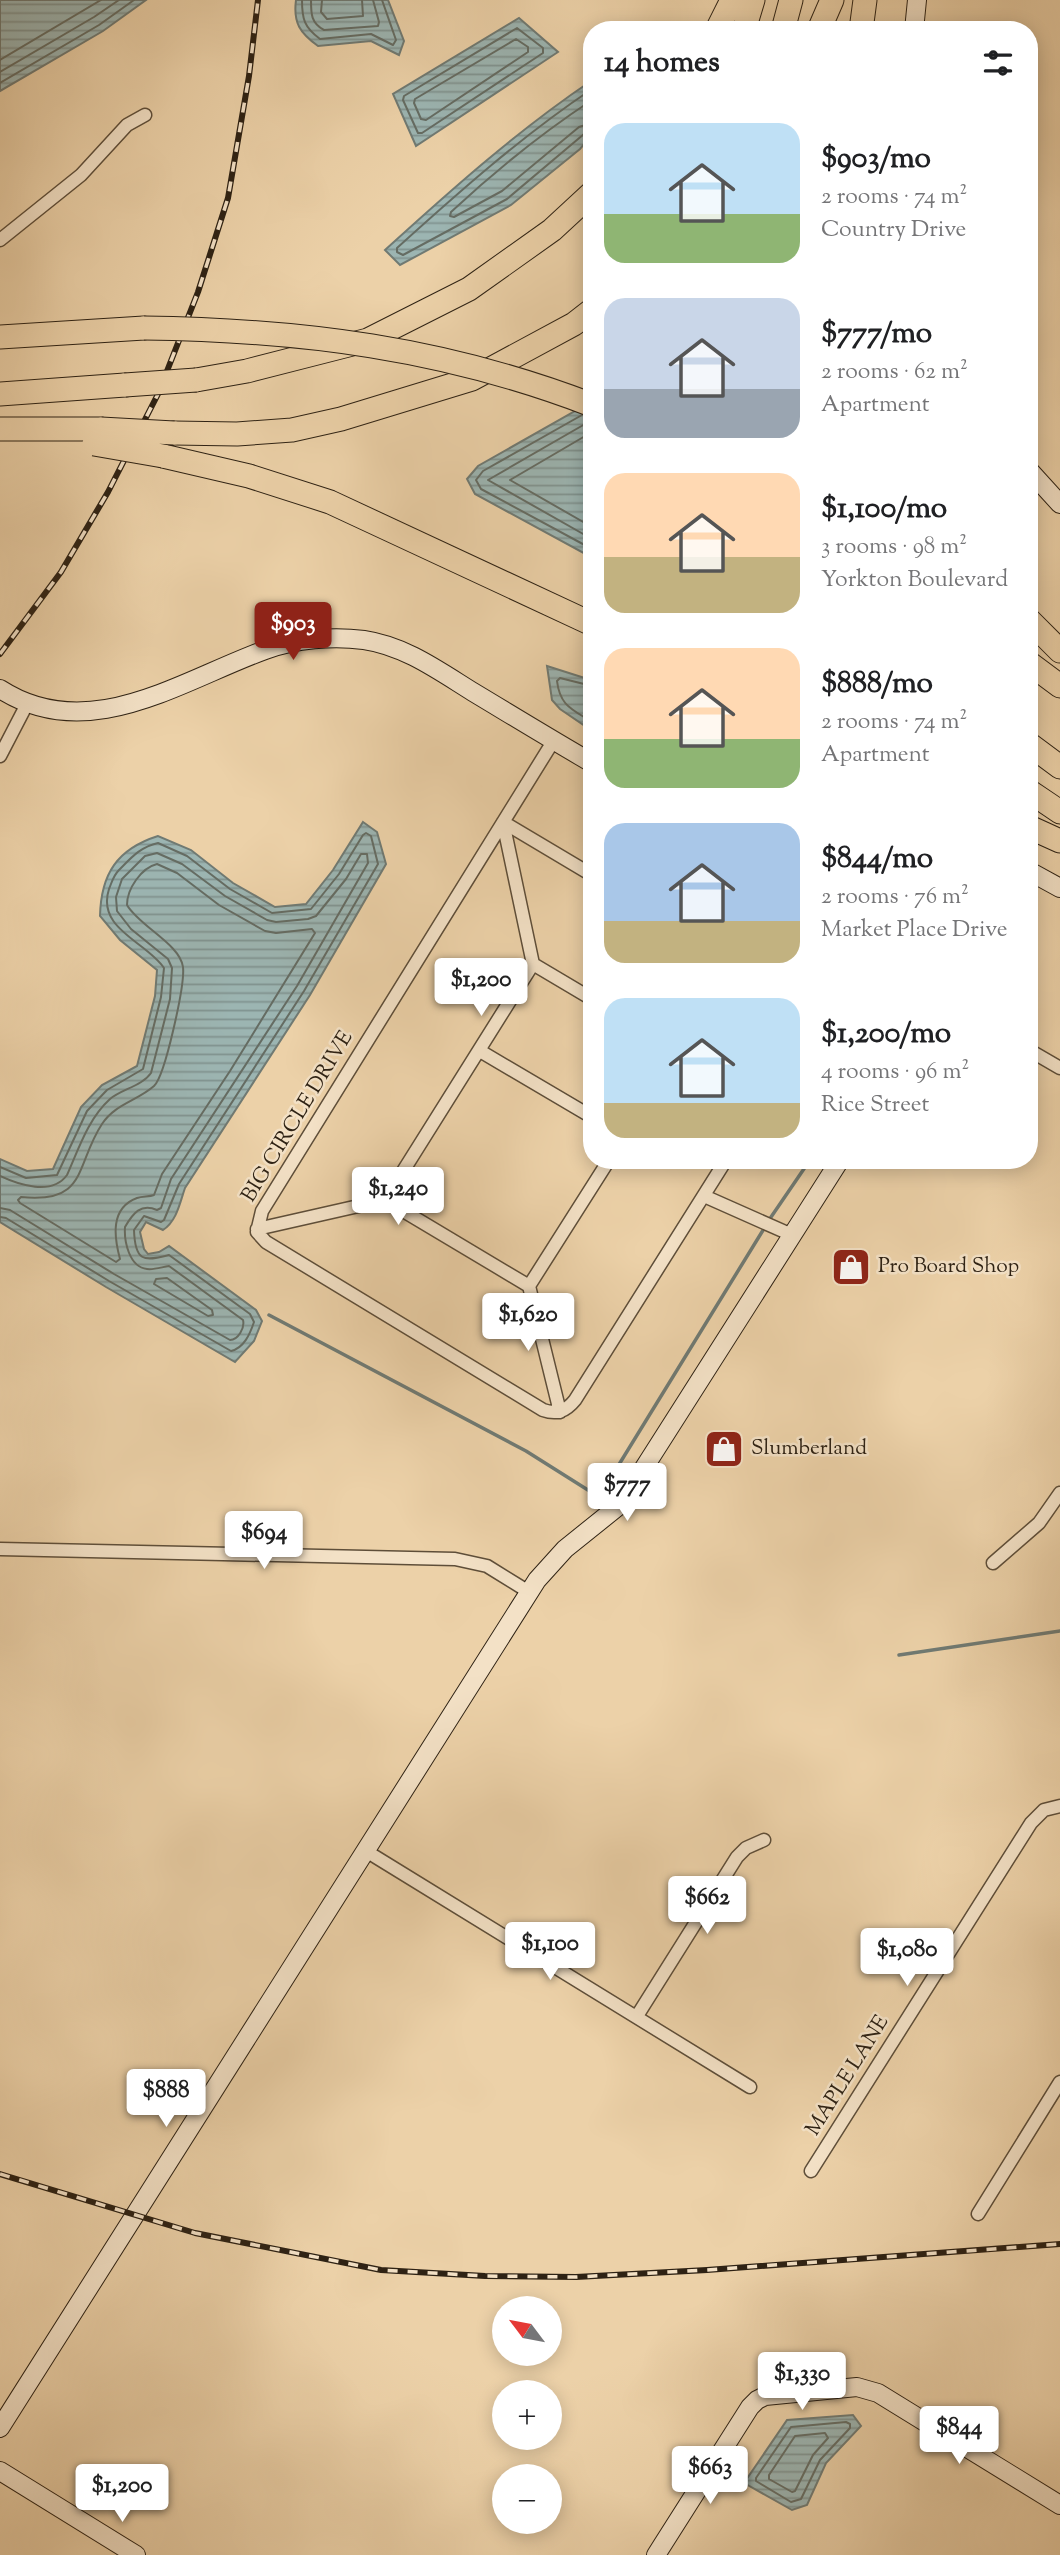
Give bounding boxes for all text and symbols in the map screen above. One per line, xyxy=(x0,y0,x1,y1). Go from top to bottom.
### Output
text: 14 homes xyxy=(604,42,720,85)
icon: filters xyxy=(979,44,1017,82)
text: $903/mo xyxy=(821,138,931,181)
icon: home xyxy=(660,151,744,235)
text: 2 rooms · 74 m² xyxy=(821,181,967,214)
text: Country Drive xyxy=(821,214,966,247)
text: $777/mo xyxy=(821,313,932,356)
icon: home xyxy=(660,326,744,410)
text: 2 rooms · 62 m² xyxy=(821,356,968,389)
text: Apartment xyxy=(821,389,930,422)
text: $1,100/mo xyxy=(821,488,947,531)
icon: home xyxy=(660,501,744,585)
text: 3 rooms · 98 m² xyxy=(821,531,967,564)
text: Yorkton Boulevard xyxy=(821,564,1008,597)
pin: $903 xyxy=(252,602,334,662)
text: $903 xyxy=(271,608,315,641)
text: $888/mo xyxy=(821,663,933,706)
icon: home xyxy=(660,676,744,760)
text: 2 rooms · 74 m² xyxy=(821,706,967,739)
text: Apartment xyxy=(821,739,930,772)
text: $844/mo xyxy=(821,838,933,881)
icon: home xyxy=(660,851,744,935)
text: 2 rooms · 76 m² xyxy=(821,881,969,914)
text: Market Place Drive xyxy=(821,914,1007,947)
pin: $1,200 xyxy=(424,958,538,1018)
text: $1,200 xyxy=(451,964,511,997)
text: $1,200/mo xyxy=(821,1013,951,1056)
street label: BIG CIRCLE DRIVE xyxy=(235,1025,361,1208)
icon: home xyxy=(660,1026,744,1110)
text: 4 rooms · 96 m² xyxy=(821,1056,969,1089)
text: Rice Street xyxy=(821,1089,929,1122)
pin: $1,240 xyxy=(341,1168,455,1227)
text: $1,240 xyxy=(368,1173,428,1206)
shop icon: Pro Board Shop xyxy=(830,1246,872,1288)
place label: Pro Board Shop xyxy=(878,1252,1019,1282)
pin: $1,620 xyxy=(471,1294,585,1353)
text: $1,620 xyxy=(498,1299,558,1332)
shop icon: Slumberland xyxy=(703,1428,745,1470)
place label: Slumberland xyxy=(751,1434,867,1464)
pin: $777 xyxy=(586,1464,668,1523)
text: $777 xyxy=(604,1469,650,1502)
pin: $694 xyxy=(223,1512,305,1571)
text: $694 xyxy=(241,1517,287,1550)
pin: $662 xyxy=(666,1876,748,1936)
text: $662 xyxy=(684,1882,730,1915)
pin: $1,100 xyxy=(493,1923,607,1982)
text: $1,100 xyxy=(521,1928,579,1961)
pin: $1,080 xyxy=(850,1928,964,1988)
text: $1,080 xyxy=(877,1934,938,1967)
street label: MAPLE LANE xyxy=(799,2010,897,2142)
pin: $888 xyxy=(125,2070,207,2129)
text: $888 xyxy=(143,2075,189,2108)
north arrow xyxy=(492,2296,562,2366)
map controls xyxy=(492,2296,562,2534)
pin: $1,330 xyxy=(745,2352,859,2412)
text: $1,330 xyxy=(774,2358,830,2391)
button: + xyxy=(492,2380,562,2450)
pin: $844 xyxy=(918,2406,1000,2466)
text: $844 xyxy=(936,2412,982,2445)
pin: $663 xyxy=(669,2446,751,2506)
text: $663 xyxy=(688,2452,732,2485)
pin: $1,200 xyxy=(65,2464,179,2524)
button: − xyxy=(492,2464,562,2534)
text: $1,200 xyxy=(92,2470,152,2503)

